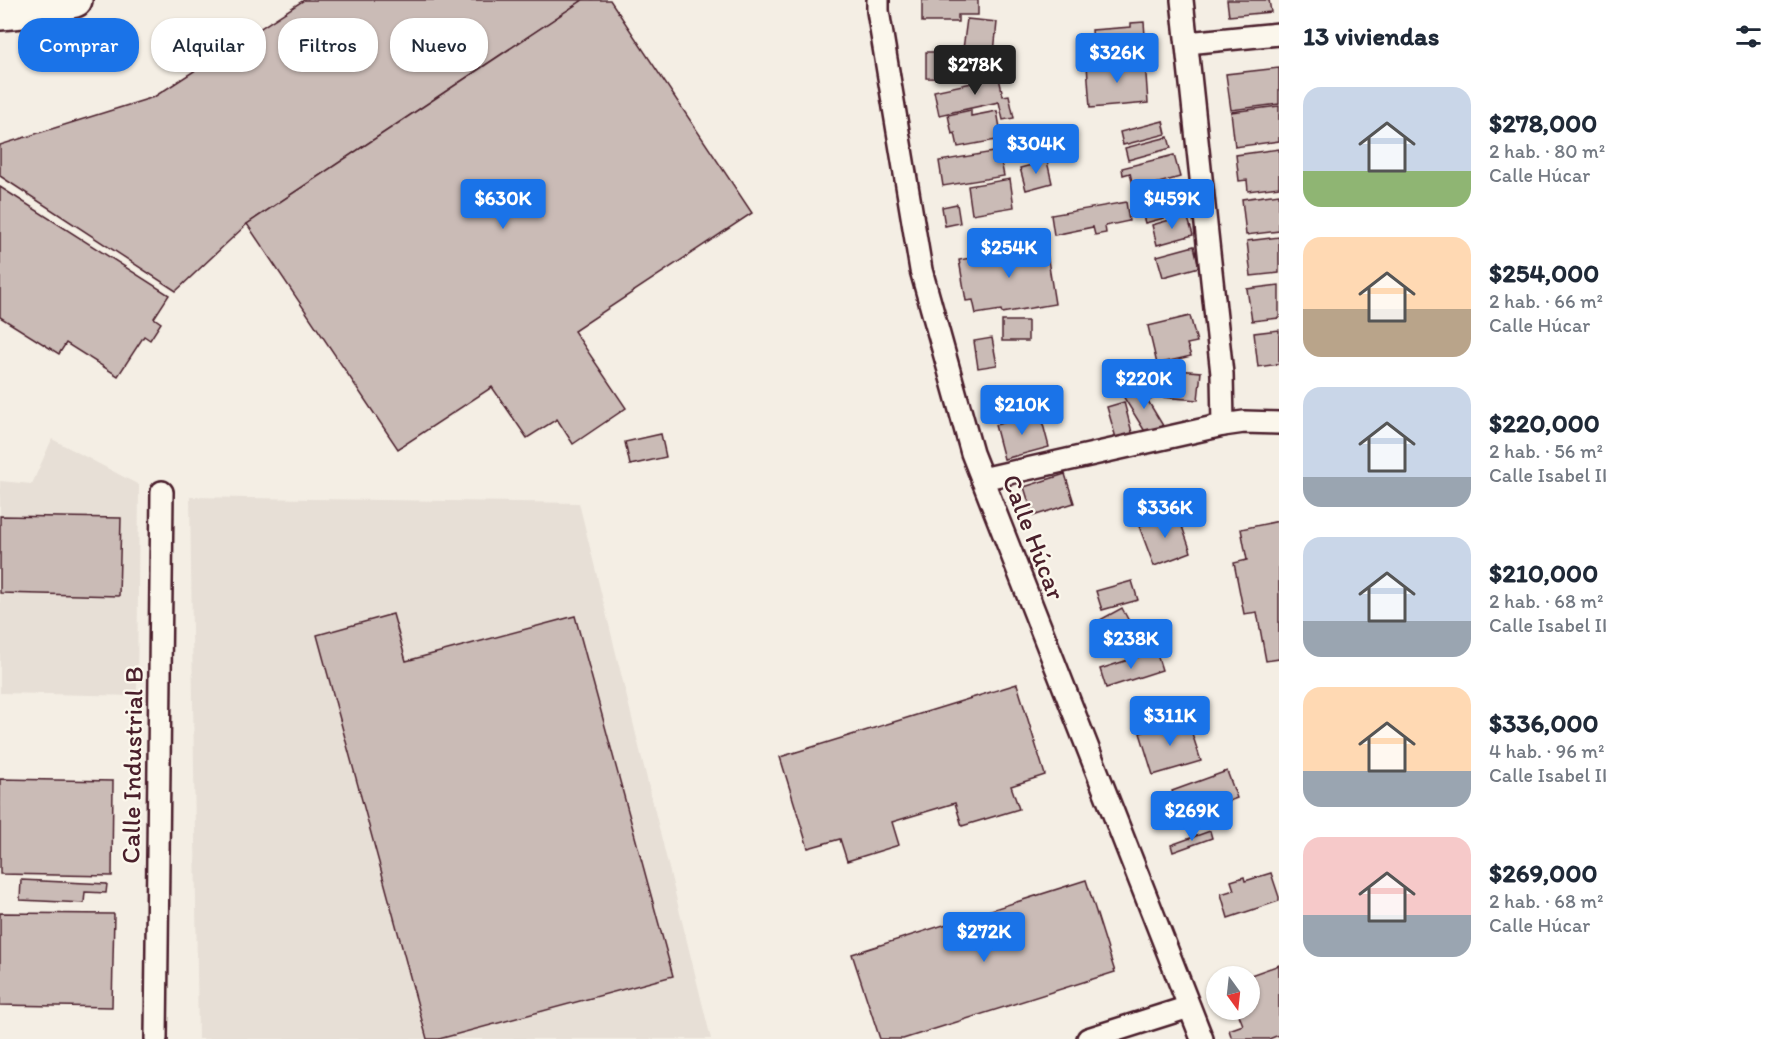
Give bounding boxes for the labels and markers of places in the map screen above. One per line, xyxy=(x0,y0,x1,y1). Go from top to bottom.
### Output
pin: $326K xyxy=(1075,33,1159,84)
pin: $278K xyxy=(933,45,1017,96)
pin: $304K xyxy=(994,124,1078,175)
pin: $630K xyxy=(461,179,545,230)
pin: $459K xyxy=(1130,179,1214,230)
pin: $254K xyxy=(967,228,1051,279)
pin: $220K xyxy=(1102,359,1186,410)
pin: $210K xyxy=(980,385,1064,436)
pin: $336K xyxy=(1123,488,1207,539)
pin: $238K xyxy=(1089,619,1173,670)
pin: $311K xyxy=(1128,696,1212,747)
pin: $269K xyxy=(1150,791,1234,842)
pin: $272K xyxy=(942,912,1026,963)

